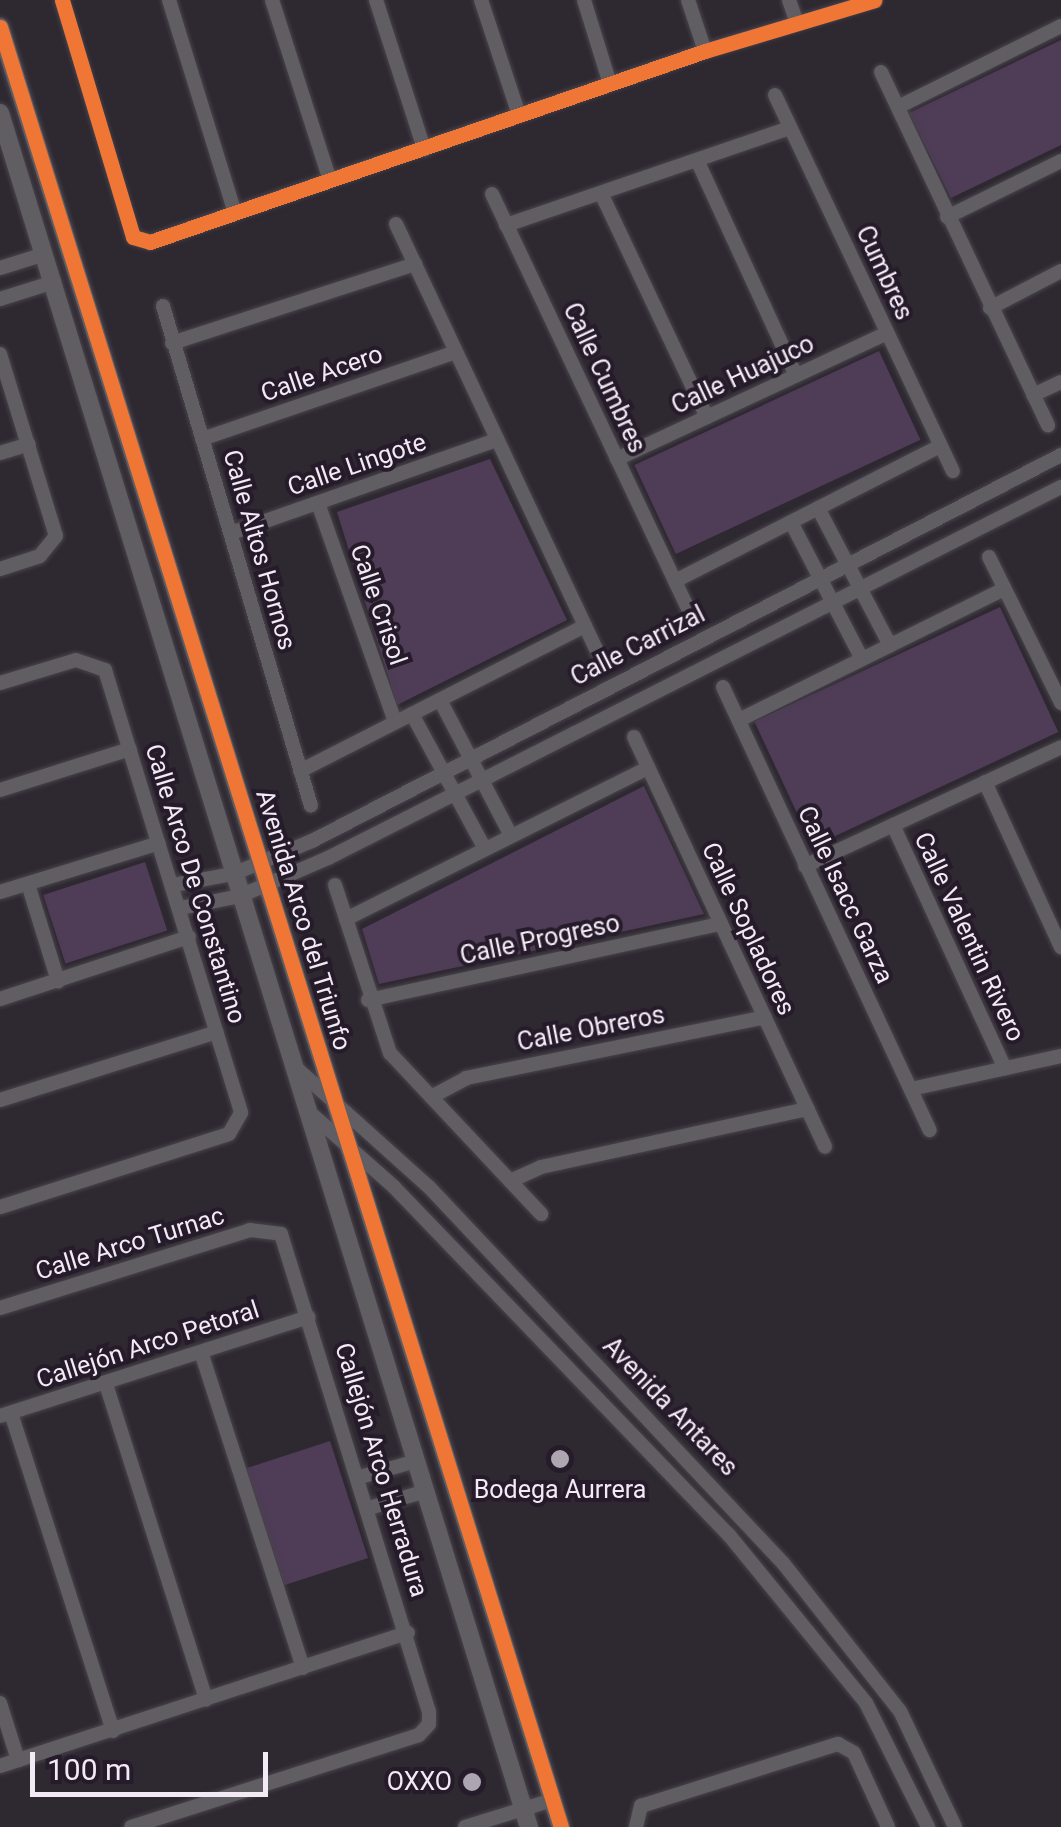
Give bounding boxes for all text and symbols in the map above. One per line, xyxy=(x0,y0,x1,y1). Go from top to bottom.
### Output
street label: Cumbres xyxy=(849,221,919,325)
street label: Calle Cumbres xyxy=(556,298,652,458)
street label: Calle Huajuco xyxy=(667,329,819,421)
street label: Calle Acero xyxy=(257,339,387,409)
street label: Calle Lingote xyxy=(284,427,430,503)
street label: Calle Altos Hornos xyxy=(216,447,302,653)
street label: Calle Crisol xyxy=(343,541,413,669)
street label: Calle Carrizal xyxy=(566,599,710,693)
street label: Calle Arco De Constantino xyxy=(138,741,252,1027)
street label: Avenida Arco del Triunfo xyxy=(249,786,357,1054)
street label: Calle Isacc Garza xyxy=(791,802,899,988)
street label: Calle Valentin Rivero xyxy=(907,828,1031,1046)
street label: Calle Sopladores xyxy=(695,838,801,1020)
street label: Calle Progreso xyxy=(457,908,623,972)
street label: Calle Obreros xyxy=(515,1000,667,1058)
street label: Calle Arco Turnac xyxy=(32,1201,228,1287)
street label: Callejón Arco Petoral xyxy=(33,1295,263,1395)
street label: Avenida Antares xyxy=(596,1331,744,1483)
street label: Callejón Arco Herradura xyxy=(328,1339,434,1601)
marker: Bodega Aurrera xyxy=(549,1448,571,1470)
place label: Bodega Aurrera xyxy=(474,1475,646,1505)
scale bar xyxy=(35,1732,272,1794)
text: 100 m xyxy=(47,1752,131,1787)
place label: OXXO xyxy=(387,1767,452,1797)
marker: OXXO xyxy=(461,1771,483,1793)

